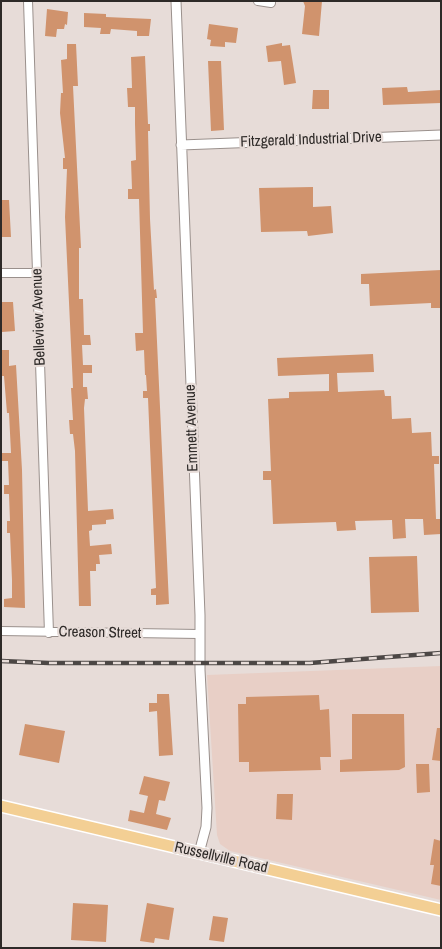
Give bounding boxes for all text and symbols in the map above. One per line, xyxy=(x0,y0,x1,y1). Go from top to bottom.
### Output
street label: Fitzgerald Industrial Drive xyxy=(240,129,382,151)
street label: Belleview Avenue xyxy=(28,268,50,366)
street label: Emmett Avenue xyxy=(181,384,203,472)
street label: Creason Street xyxy=(58,623,142,643)
street label: Russellville Road xyxy=(173,839,269,877)

